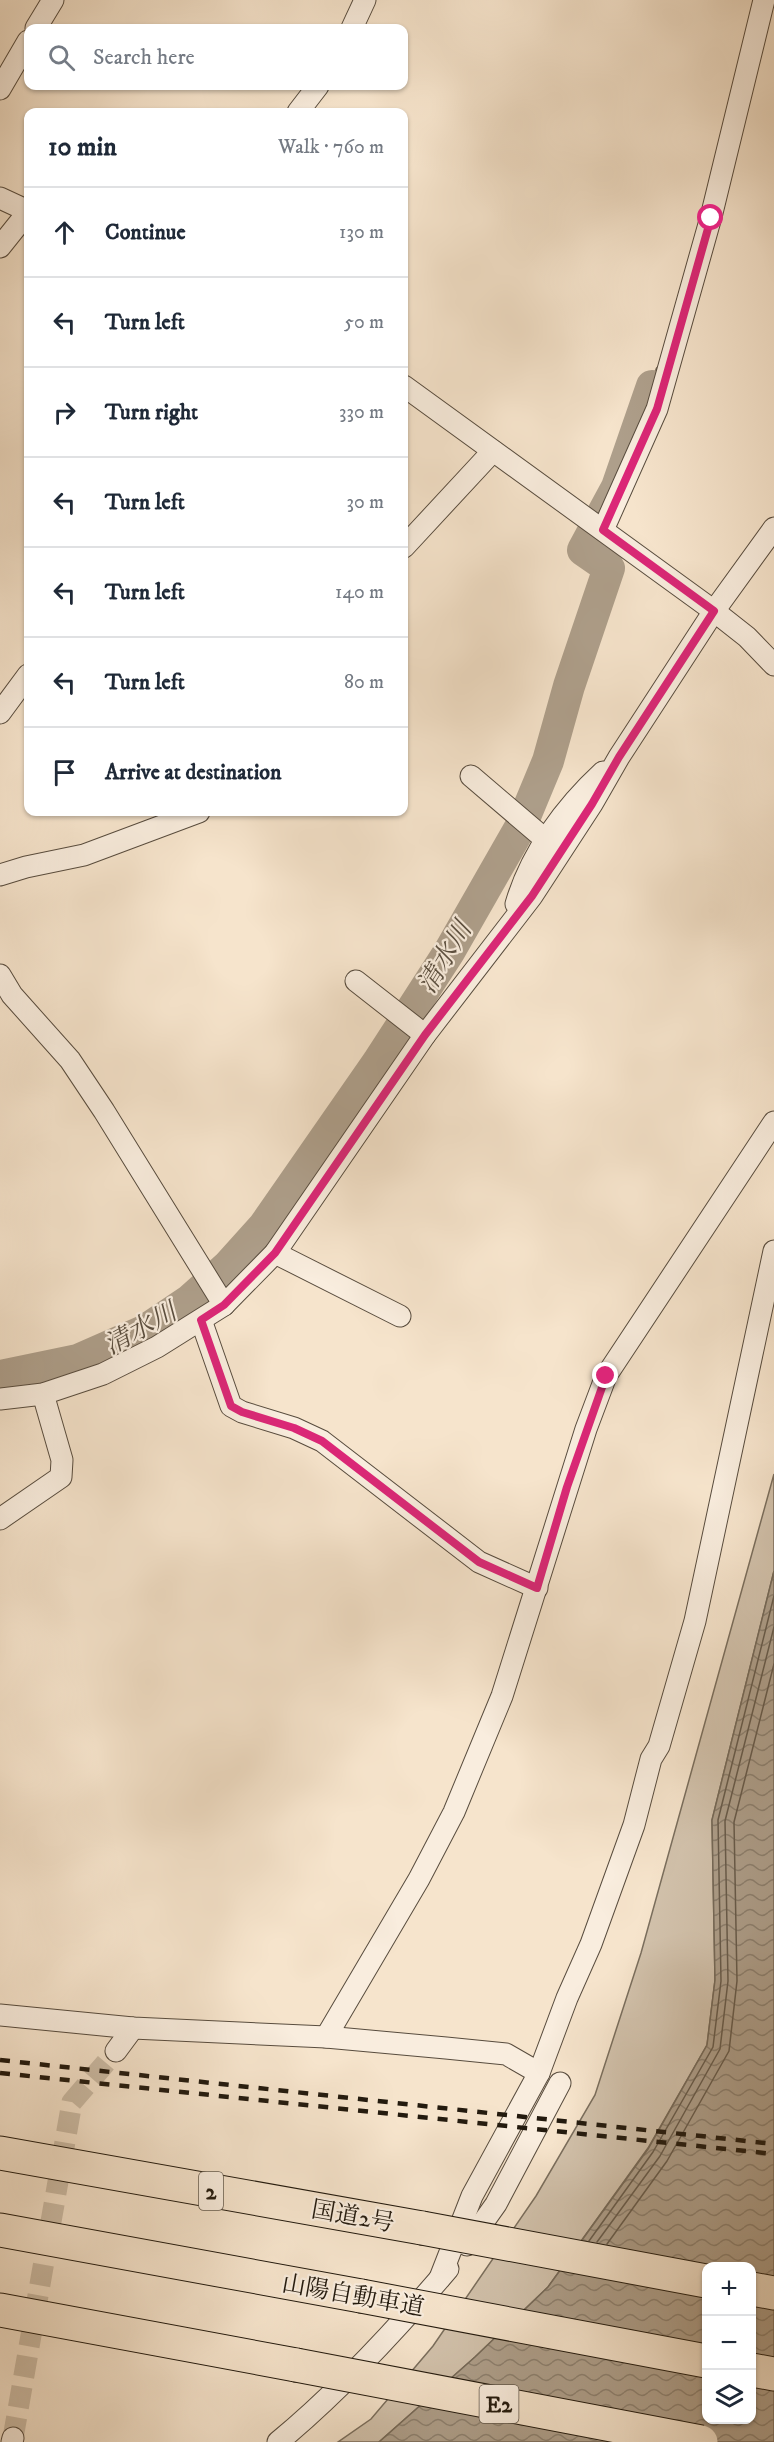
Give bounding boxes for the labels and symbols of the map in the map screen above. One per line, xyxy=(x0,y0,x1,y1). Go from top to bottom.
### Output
route start xyxy=(697,204,723,230)
water label: 清水川 xyxy=(411,913,481,1000)
water label: 清水川 xyxy=(99,1295,185,1363)
route end xyxy=(592,1362,618,1388)
road number: 2 xyxy=(199,2172,223,2210)
street label: 国道2号 xyxy=(309,2195,397,2239)
street label: 山陽自動車道 xyxy=(279,2269,426,2323)
road number: E2 xyxy=(480,2385,518,2423)

